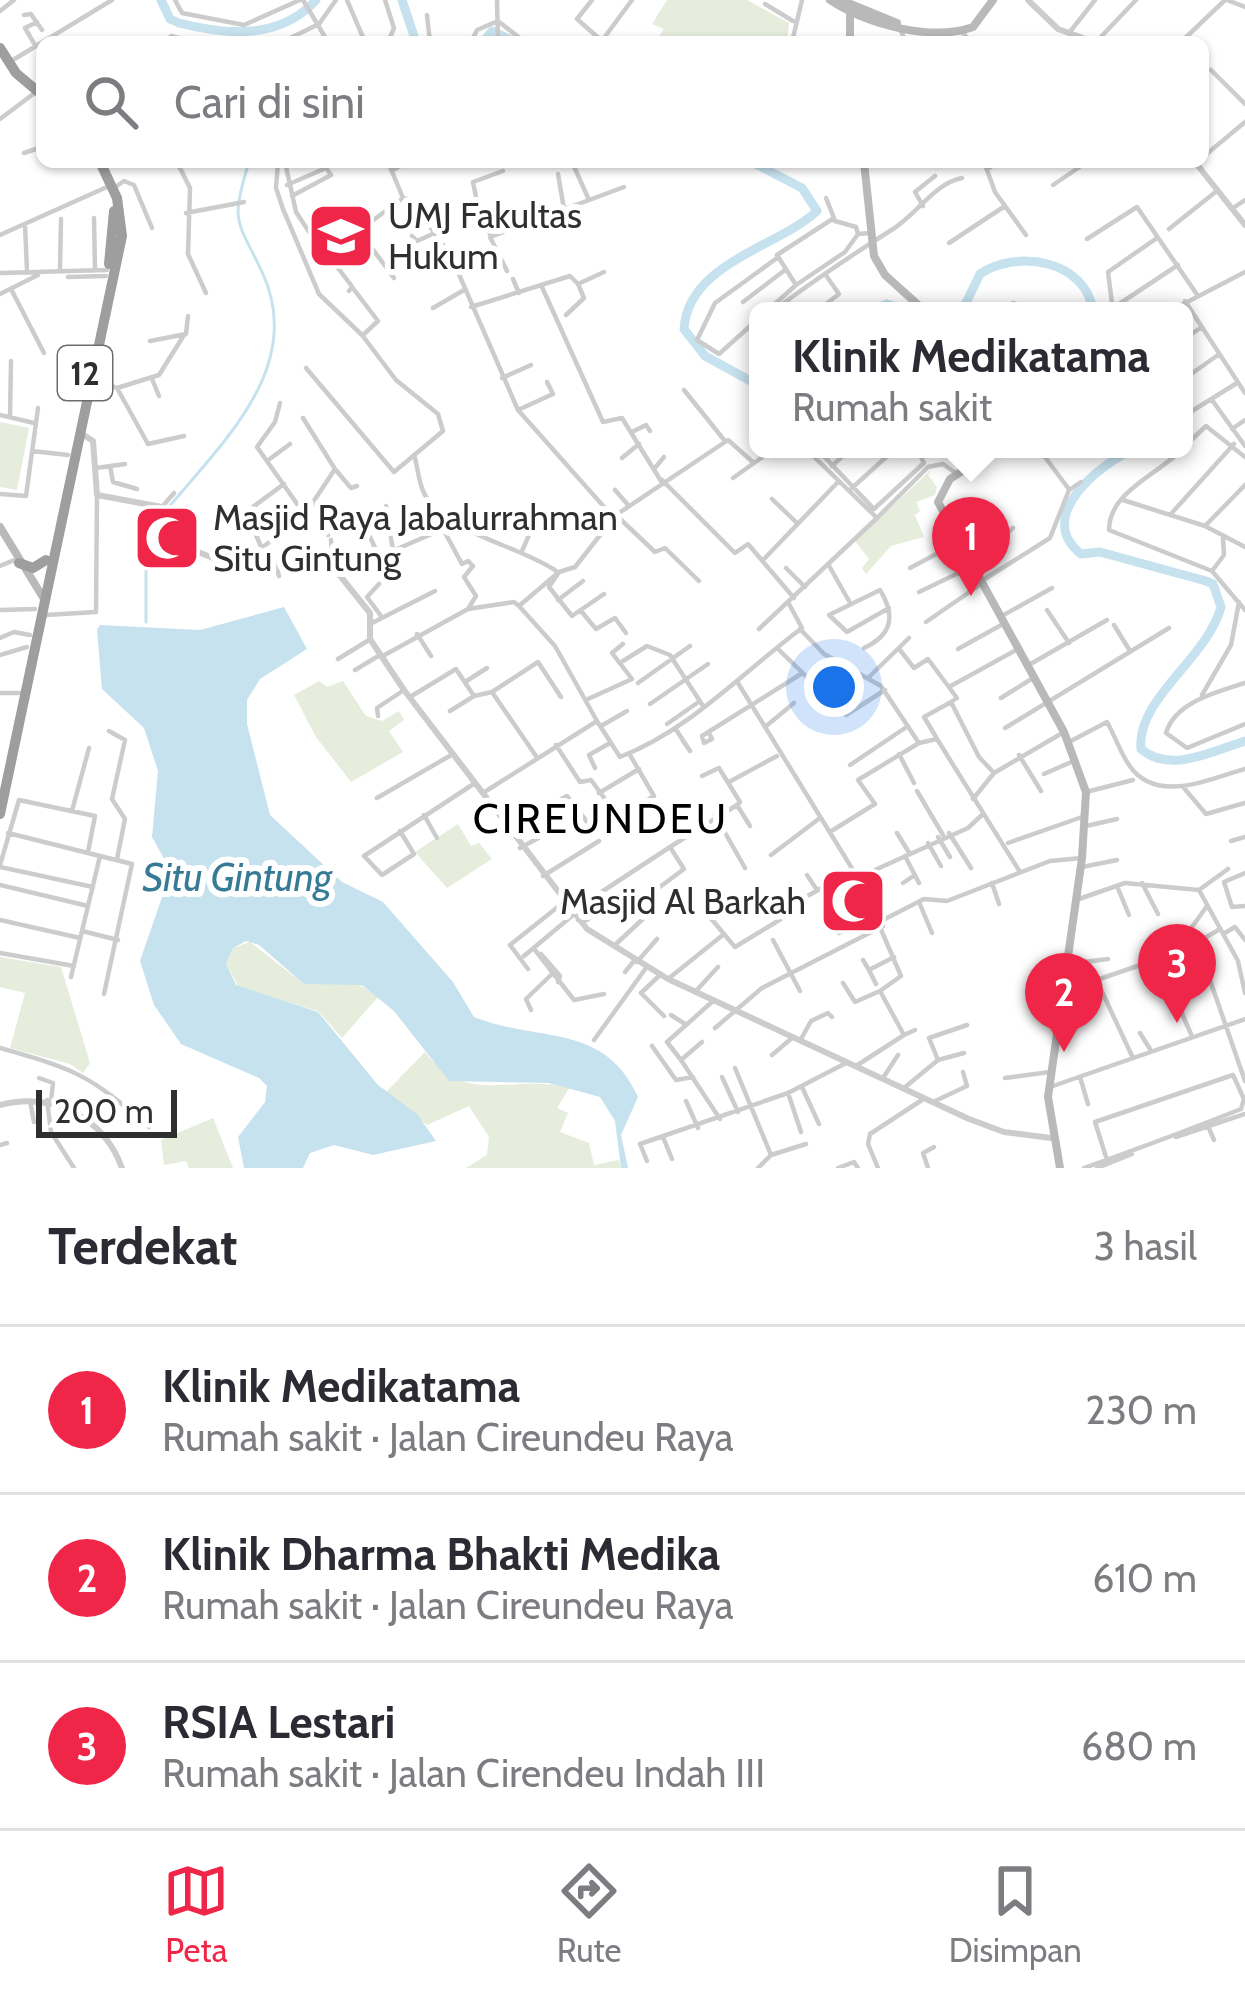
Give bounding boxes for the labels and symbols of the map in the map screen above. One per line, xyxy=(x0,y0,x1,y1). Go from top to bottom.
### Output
place label: UMJ Fakultas Hukum xyxy=(388,193,582,278)
school or university icon: UMJ Fakultas Hukum xyxy=(306,201,376,271)
road number: 12 xyxy=(58,346,112,400)
place label: Masjid Raya Jabalurrahman Situ Gintung xyxy=(213,495,618,580)
pin: 1 xyxy=(932,497,1010,596)
mosque icon: Masjid Raya Jabalurrahman Situ Gintung xyxy=(132,503,202,573)
your location xyxy=(804,657,864,717)
district label: CIREUNDEU xyxy=(473,792,729,844)
water label: Situ Gintung xyxy=(142,853,333,901)
mosque icon: Masjid Al Barkah xyxy=(818,866,888,936)
place label: Masjid Al Barkah xyxy=(560,879,806,923)
pin: 3 xyxy=(1138,924,1216,1023)
pin: 2 xyxy=(1025,953,1103,1052)
scale bar xyxy=(36,1084,177,1137)

